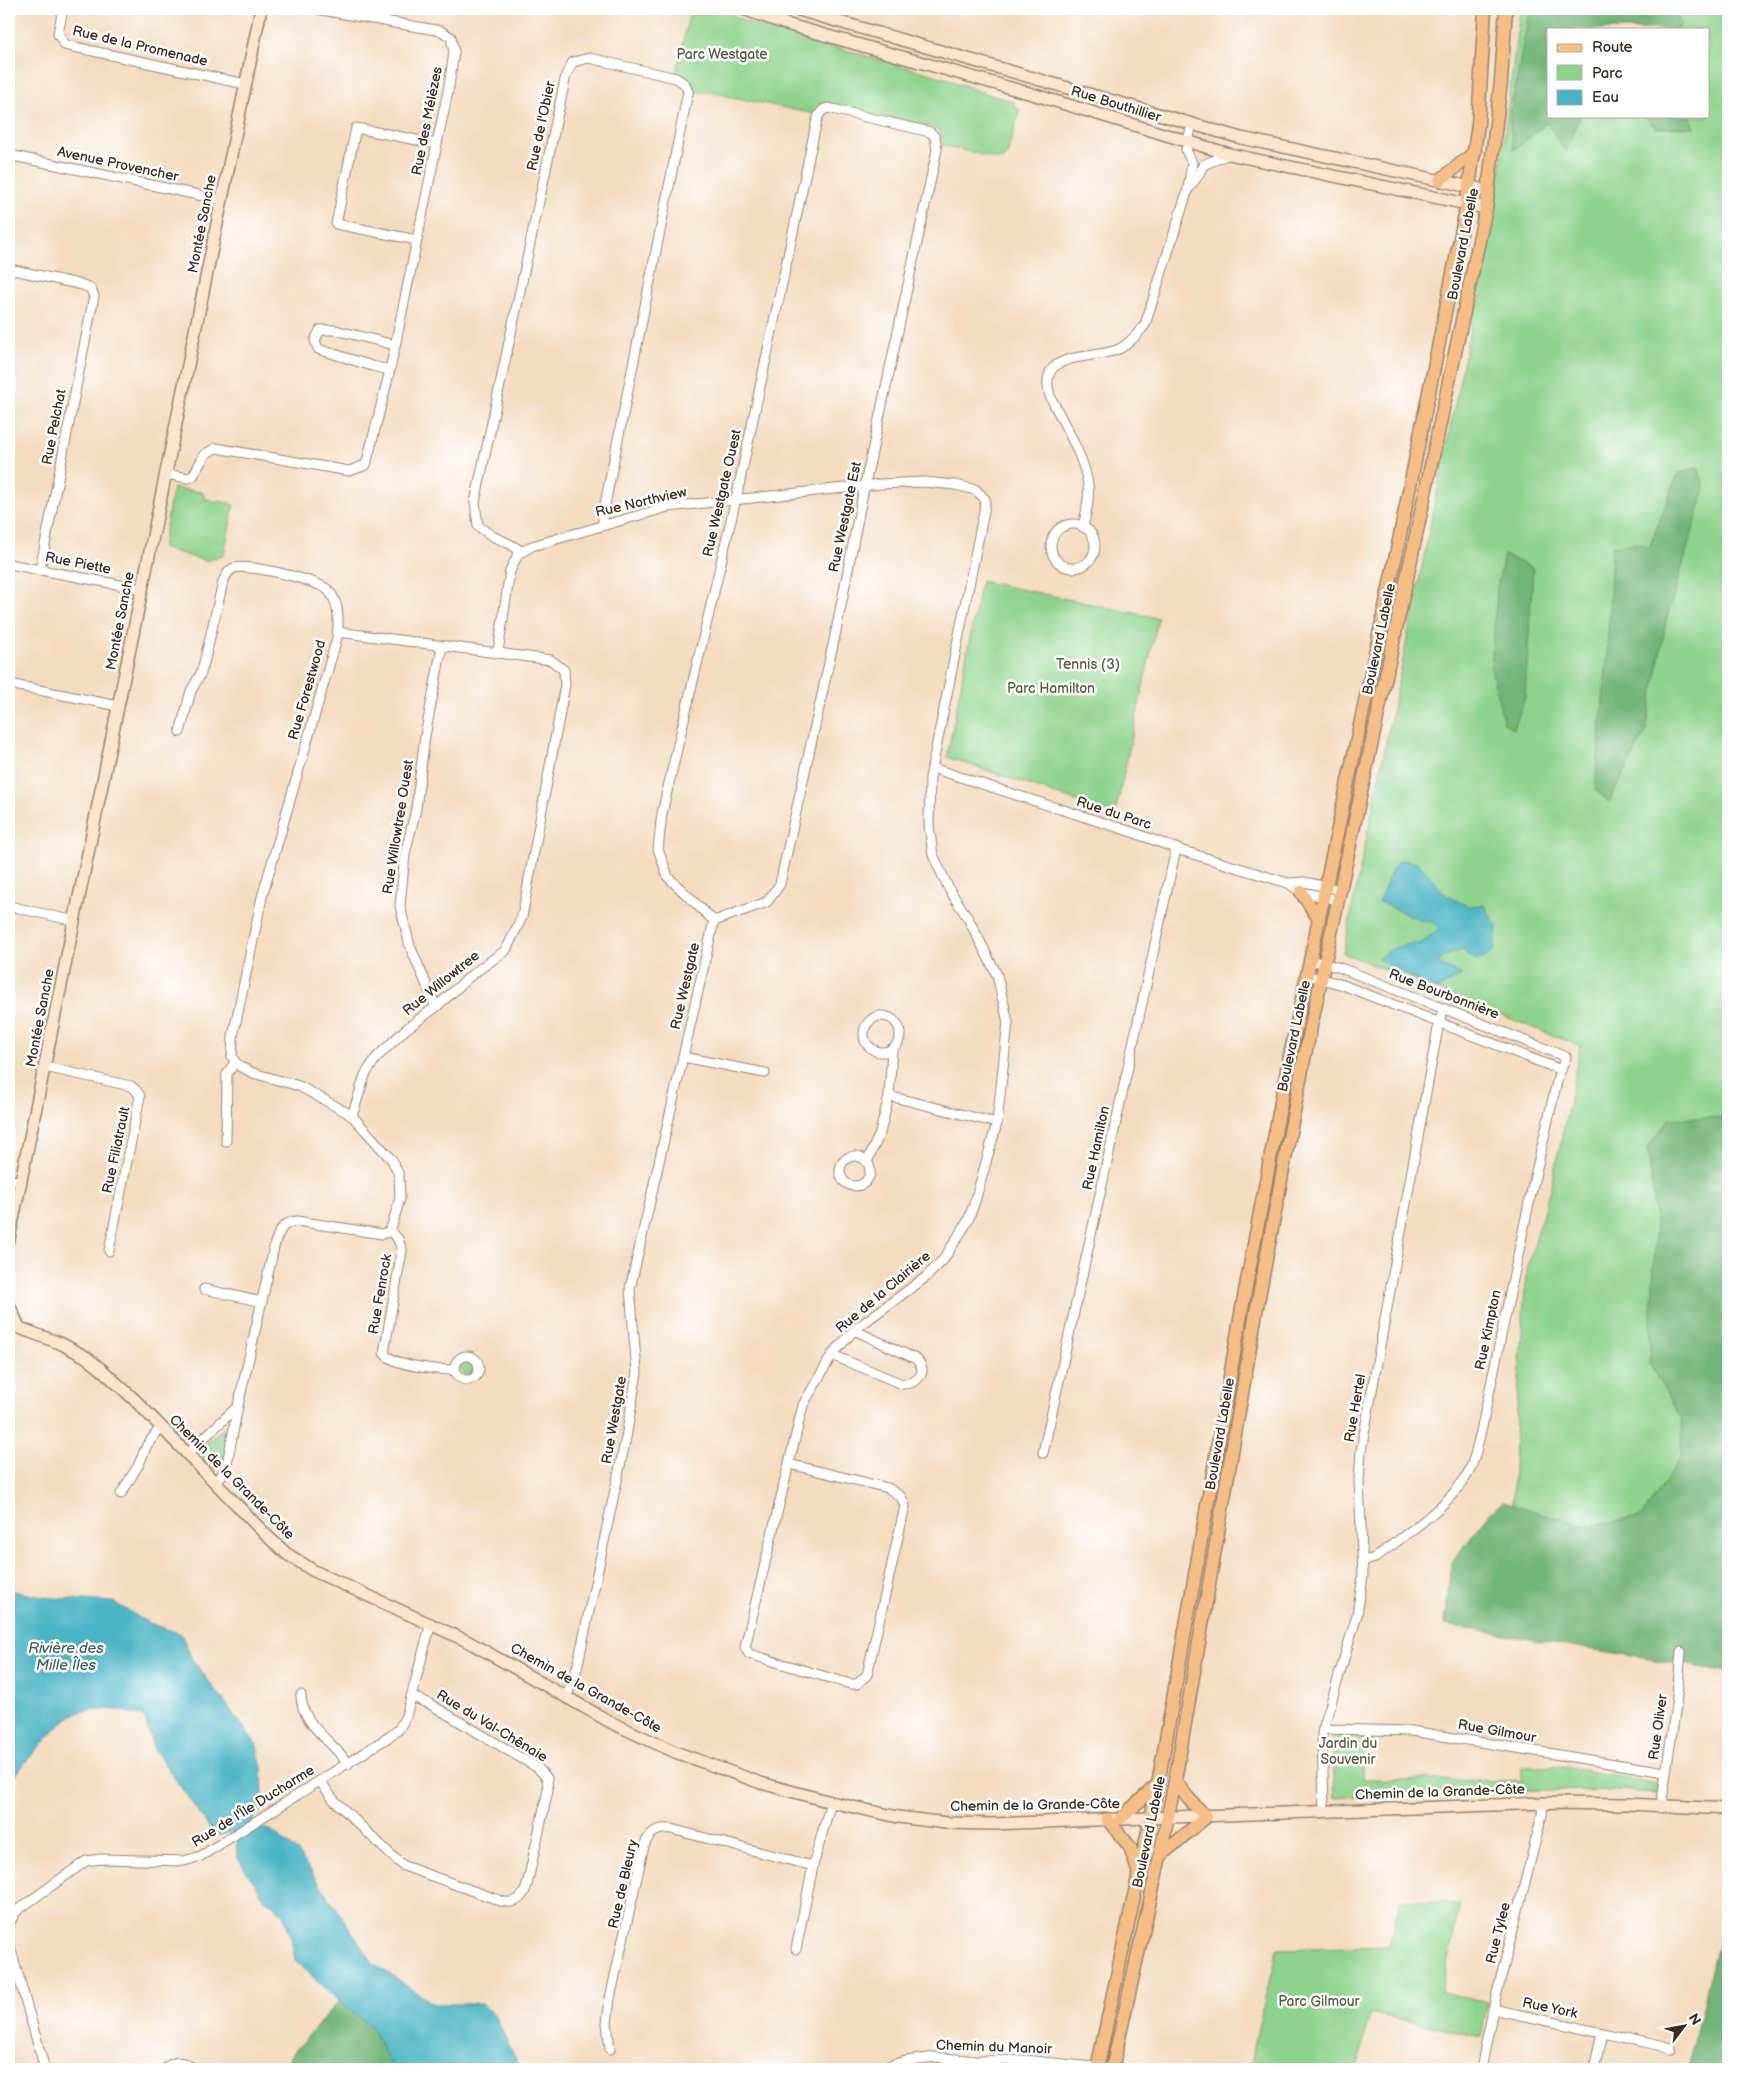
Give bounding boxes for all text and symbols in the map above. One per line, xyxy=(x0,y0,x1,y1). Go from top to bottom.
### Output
street label: Rue de la Promenade xyxy=(71,22,209,70)
legend xyxy=(1547,28,1710,118)
text: Route xyxy=(1592,38,1633,57)
park label: Parc Westgate xyxy=(677,46,767,63)
text: Parc xyxy=(1592,64,1622,83)
street label: Rue des Mélèzes xyxy=(408,65,446,177)
street label: Rue de l'Obier xyxy=(523,79,559,172)
street label: Rue Bouthillier xyxy=(1069,82,1164,126)
text: Eau xyxy=(1592,88,1619,107)
street label: Avenue Provencher xyxy=(56,143,181,185)
street label: Montée Sanche xyxy=(184,173,220,275)
street label: Boulevard Labelle xyxy=(1444,187,1482,301)
street label: Rue Pelchat xyxy=(38,387,70,466)
street label: Rue Westgate Ouest xyxy=(699,427,745,558)
street label: Rue Westgate Est xyxy=(825,459,865,574)
street label: Rue Northview xyxy=(594,483,689,521)
street label: Rue Piette xyxy=(44,548,112,578)
street label: Montée Sanche xyxy=(102,570,138,672)
street label: Boulevard Labelle xyxy=(1359,582,1399,696)
street label: Rue Forestwood xyxy=(285,638,329,742)
park label: Tennis (3) xyxy=(1056,656,1120,673)
park label: Parc Hamilton xyxy=(1007,680,1095,697)
street label: Rue Willowtree Ouest xyxy=(379,758,417,895)
street label: Rue du Parc xyxy=(1074,793,1154,833)
street label: Rue Westgate xyxy=(667,941,703,1031)
street label: Rue Willowtree xyxy=(399,947,483,1019)
street label: Rue Bourbonnière xyxy=(1387,965,1501,1023)
street label: Montée Sanche xyxy=(22,967,58,1069)
street label: Boulevard Labelle xyxy=(1274,979,1314,1093)
street label: Rue Hamilton xyxy=(1079,1104,1113,1192)
street label: Rue Filiatrault xyxy=(99,1105,134,1195)
street label: Rue de la Clairière xyxy=(832,1247,934,1337)
street label: Rue Fenrock xyxy=(365,1253,395,1335)
street label: Rue Kimpton xyxy=(1471,1288,1505,1372)
street label: Rue Hertel xyxy=(1341,1373,1369,1443)
street label: Rue Westgate xyxy=(598,1375,630,1465)
street label: Boulevard Labelle xyxy=(1202,1377,1238,1491)
street label: Chemin de la Grande-Côte xyxy=(166,1411,298,1543)
water label: Rivière des Mille Îles xyxy=(28,1639,104,1675)
street label: Chemin de la Grande-Côte xyxy=(508,1639,664,1737)
street label: Rue du Val-Chênaie xyxy=(434,1686,550,1766)
street label: Rue Oliver xyxy=(1645,1692,1671,1761)
street label: Rue Gilmour xyxy=(1457,1716,1538,1746)
park label: Jardin du Souvenir xyxy=(1319,1735,1377,1768)
street label: Rue de l'Île Ducharme xyxy=(188,1760,317,1851)
street label: Boulevard Labelle xyxy=(1129,1775,1169,1889)
street label: Chemin de la Grande-Côte xyxy=(1355,1781,1525,1803)
street label: Chemin de la Grande-Côte xyxy=(950,1795,1120,1815)
street label: Rue de Bleury xyxy=(605,1837,642,1930)
street label: Rue Tylee xyxy=(1482,1901,1514,1965)
park label: Parc Gilmour xyxy=(1278,1993,1361,2010)
street label: Rue York xyxy=(1521,1994,1579,2022)
north arrow xyxy=(1660,2000,1710,2050)
text: N xyxy=(1685,2010,1705,2028)
street label: Chemin du Manoir xyxy=(936,2036,1053,2058)

